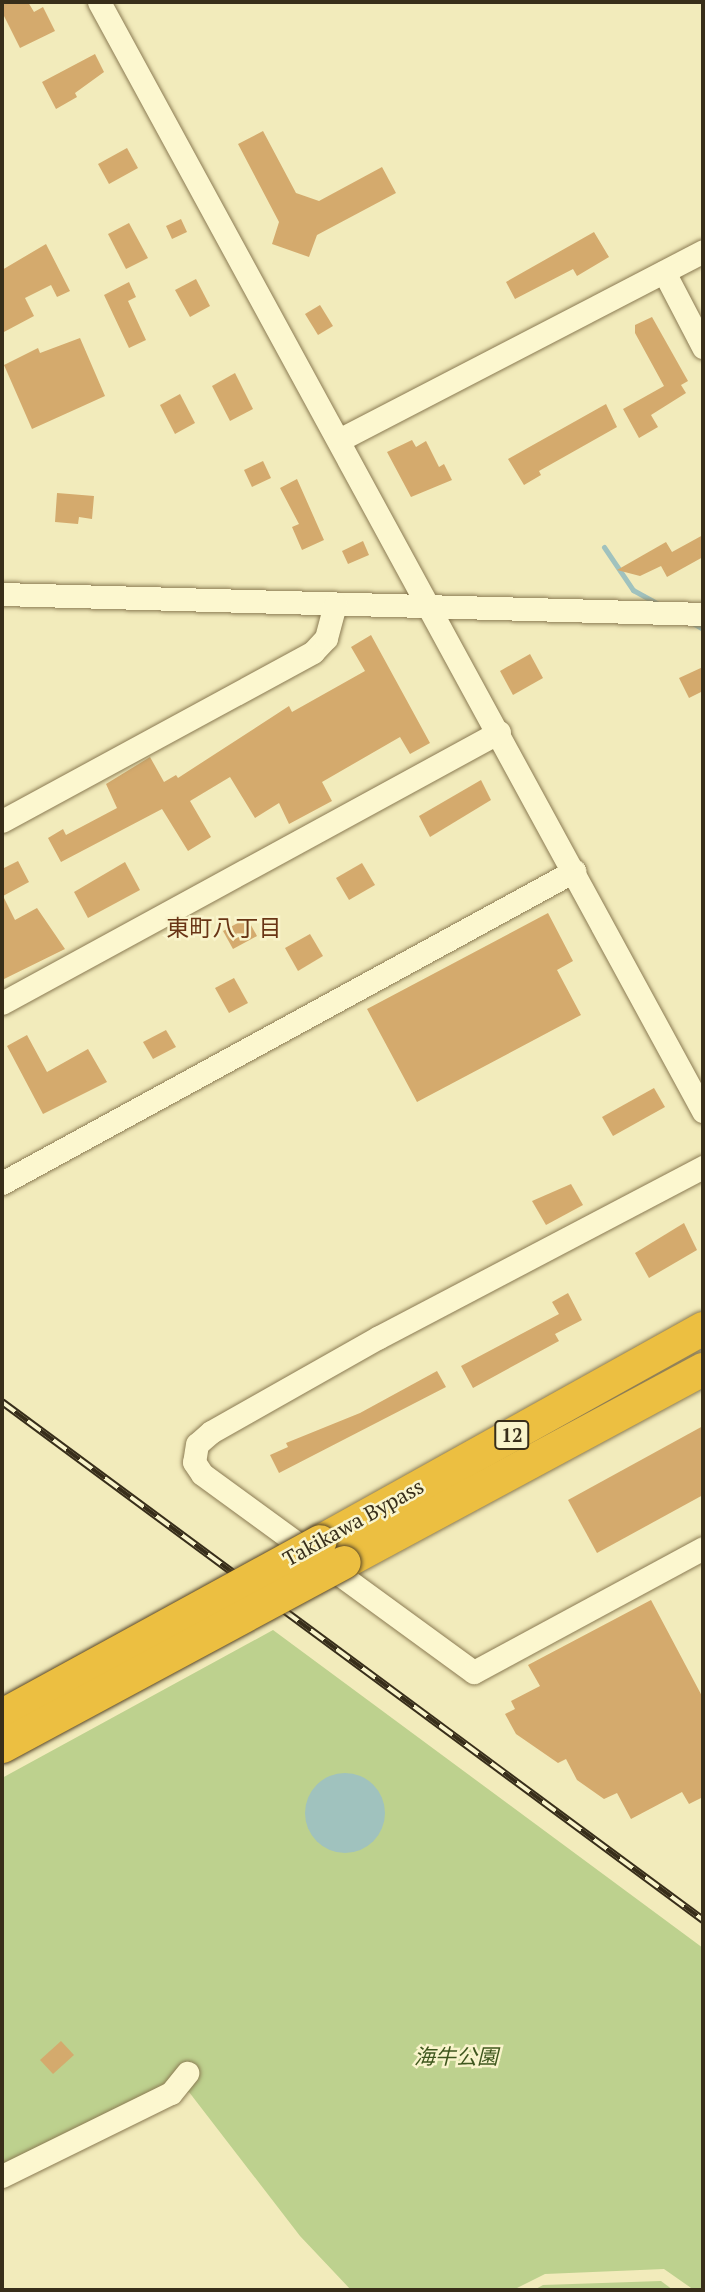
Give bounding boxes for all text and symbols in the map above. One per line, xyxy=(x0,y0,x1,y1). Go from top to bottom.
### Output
district label: 東町八丁目 xyxy=(167,914,281,942)
road number: 12 xyxy=(493,1420,531,1450)
street label: Takikawa Bypass xyxy=(278,1473,428,1571)
park label: 海牛公園 xyxy=(414,2043,498,2069)

